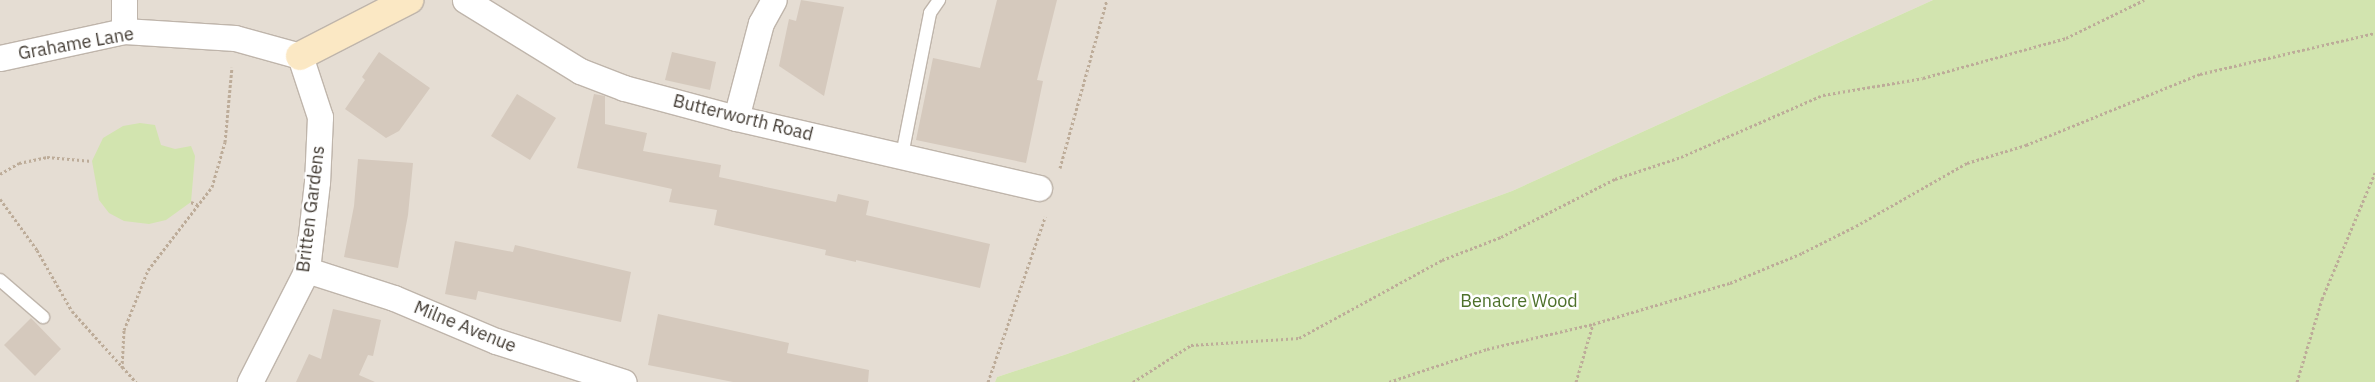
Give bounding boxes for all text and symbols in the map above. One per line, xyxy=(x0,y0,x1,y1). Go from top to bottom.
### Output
street label: Grahame Lane xyxy=(16,23,136,65)
street label: Butterworth Road xyxy=(671,90,815,146)
street label: Britten Gardens xyxy=(293,144,329,274)
park label: Benacre Wood xyxy=(1460,290,1578,312)
street label: Milne Avenue xyxy=(411,297,519,357)

